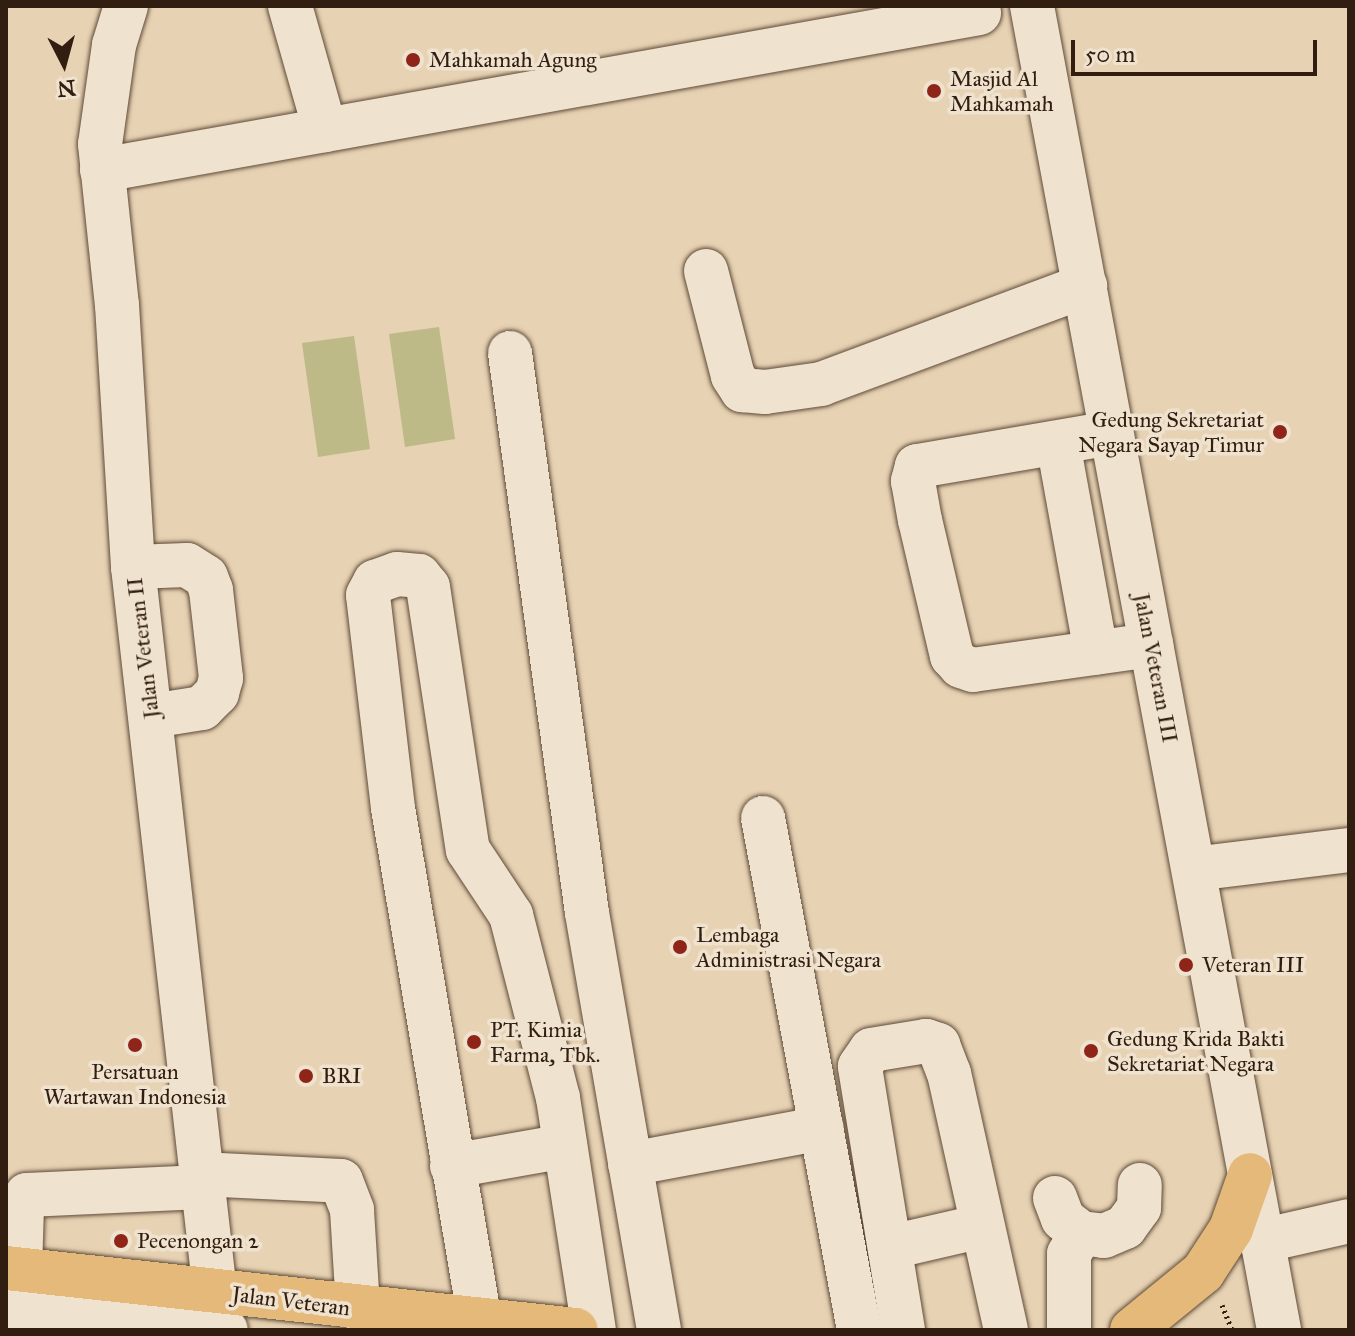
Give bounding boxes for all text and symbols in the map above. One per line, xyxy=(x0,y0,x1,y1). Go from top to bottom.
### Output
north arrow xyxy=(24,24,104,104)
scale bar xyxy=(1075,24,1321,74)
text: 50 m xyxy=(1085,39,1135,69)
place label: Mahkamah Agung xyxy=(429,47,597,73)
marker: Mahkamah Agung xyxy=(404,51,422,69)
place label: Masjid Al Mahkamah xyxy=(950,65,1054,116)
text: N xyxy=(56,74,77,103)
marker: Masjid Al Mahkamah xyxy=(925,82,943,100)
place label: Gedung Sekretariat Negara Sayap Timur xyxy=(1078,406,1264,458)
marker: Gedung Sekretariat Negara Sayap Timur xyxy=(1271,423,1289,441)
street label: Jalan Veteran II xyxy=(121,576,165,720)
street label: Jalan Veteran III xyxy=(1129,591,1183,745)
place label: Lembaga Administrasi Negara xyxy=(696,921,881,972)
marker: Lembaga Administrasi Negara xyxy=(671,938,689,956)
place label: Veteran III xyxy=(1202,952,1304,978)
marker: Veteran III xyxy=(1177,956,1195,974)
place label: PT. Kimia Farma, Tbk. xyxy=(490,1016,600,1068)
place label: Gedung Krida Bakti Sekretariat Negara xyxy=(1107,1025,1285,1076)
marker: PT. Kimia Farma, Tbk. xyxy=(465,1033,483,1051)
marker: Persatuan Wartawan Indonesia xyxy=(126,1036,144,1054)
marker: Gedung Krida Bakti Sekretariat Negara xyxy=(1082,1042,1100,1060)
place label: Persatuan Wartawan Indonesia xyxy=(44,1058,226,1110)
place label: BRI xyxy=(322,1063,361,1089)
marker: BRI xyxy=(297,1067,315,1085)
place label: Pecenongan 2 xyxy=(137,1228,259,1254)
marker: Pecenongan 2 xyxy=(112,1232,130,1250)
street label: Jalan Veteran xyxy=(230,1281,352,1321)

